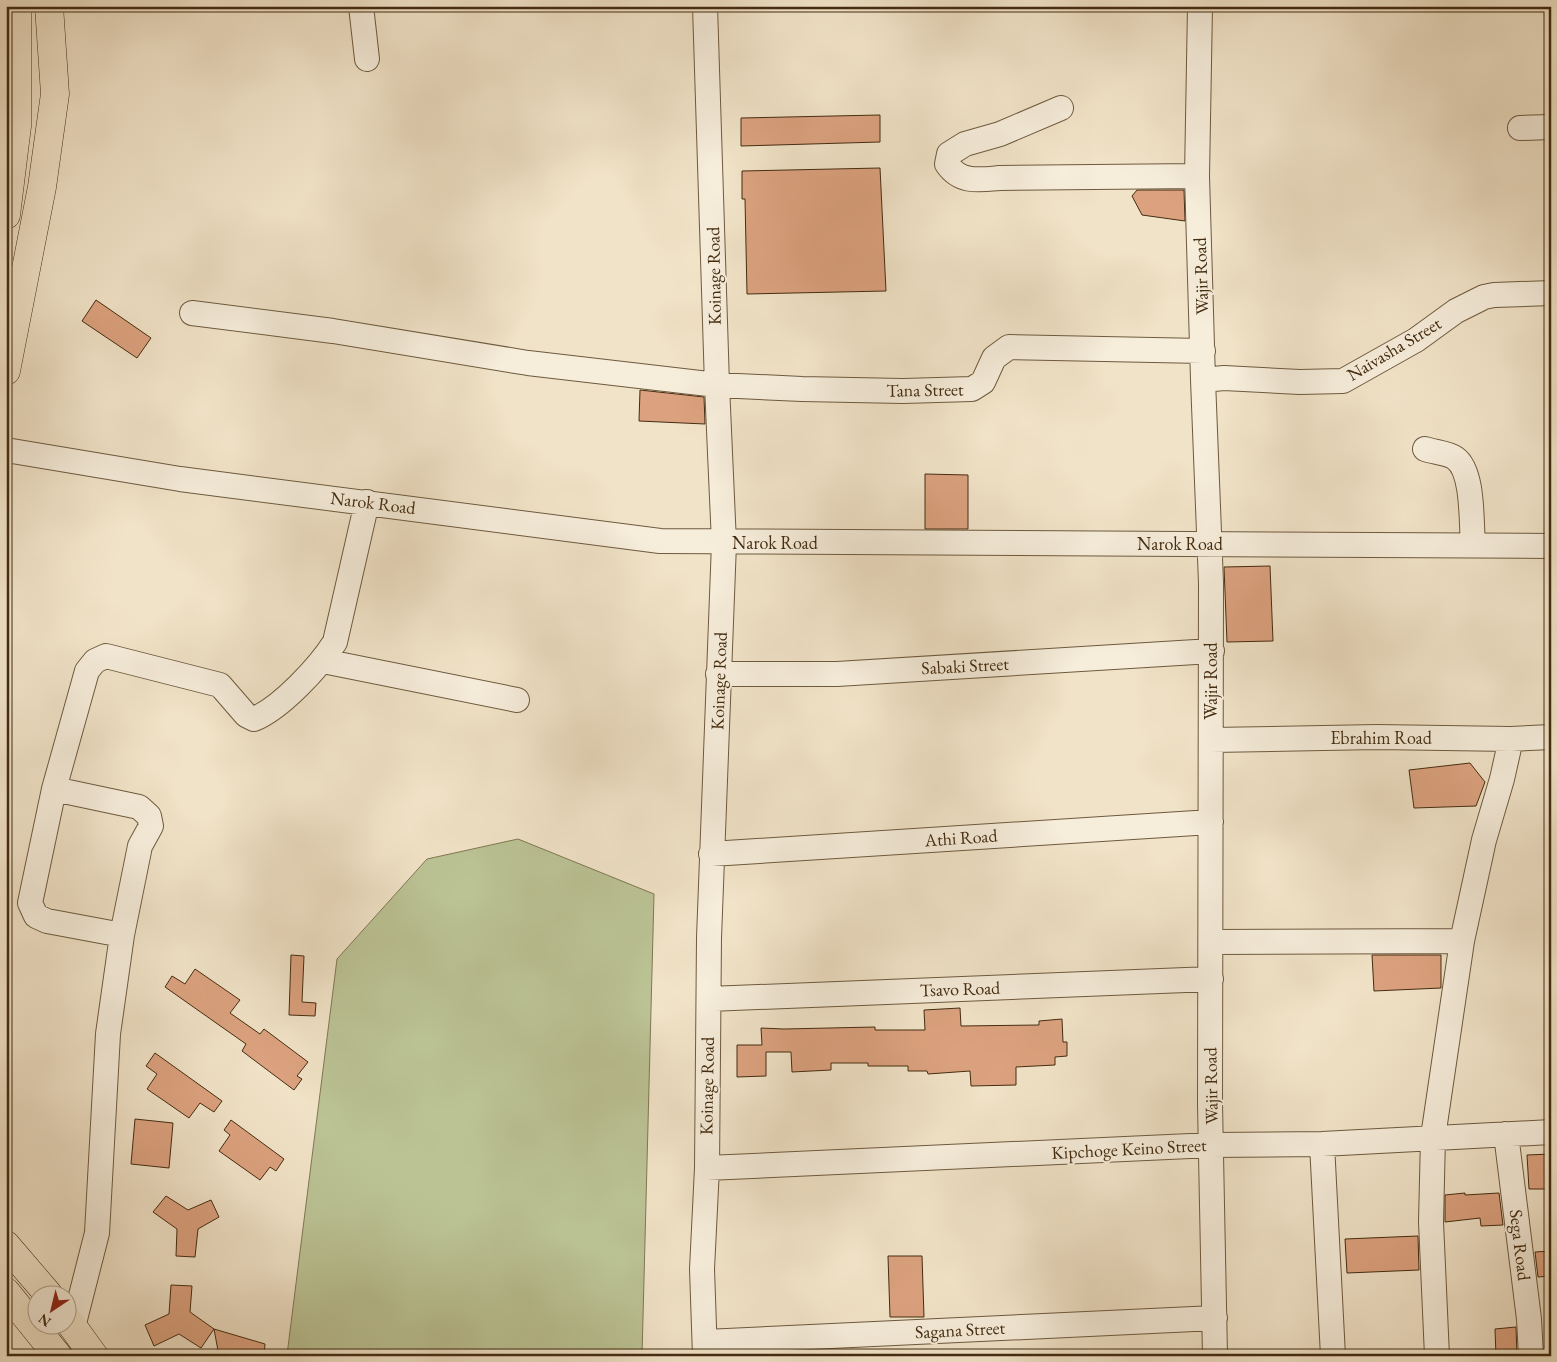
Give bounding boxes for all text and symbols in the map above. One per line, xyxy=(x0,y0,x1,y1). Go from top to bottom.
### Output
street label: Koinage Road xyxy=(701,226,726,325)
street label: Wajir Road xyxy=(1188,236,1213,315)
street label: Naivasha Street xyxy=(1342,311,1445,386)
street label: Tana Street xyxy=(886,377,964,402)
street label: Narok Road xyxy=(329,486,418,519)
street label: Narok Road xyxy=(732,531,819,554)
street label: Narok Road xyxy=(1137,532,1224,555)
street label: Koinage Road xyxy=(705,631,732,731)
street label: Wajir Road xyxy=(1199,641,1222,720)
street label: Sabaki Street xyxy=(921,652,1010,679)
street label: Ebrahim Road xyxy=(1330,726,1433,749)
street label: Athi Road xyxy=(923,823,999,852)
street label: Tsavo Road xyxy=(919,976,1002,1001)
street label: Koinage Road xyxy=(694,1036,719,1135)
street label: Wajir Road xyxy=(1198,1046,1223,1125)
street label: Kipchoge Keino Street xyxy=(1051,1133,1207,1164)
street label: Sega Road xyxy=(1505,1208,1536,1283)
north arrow xyxy=(28,1284,78,1334)
text: N xyxy=(34,1310,54,1331)
street label: Sagana Street xyxy=(914,1316,1006,1343)

